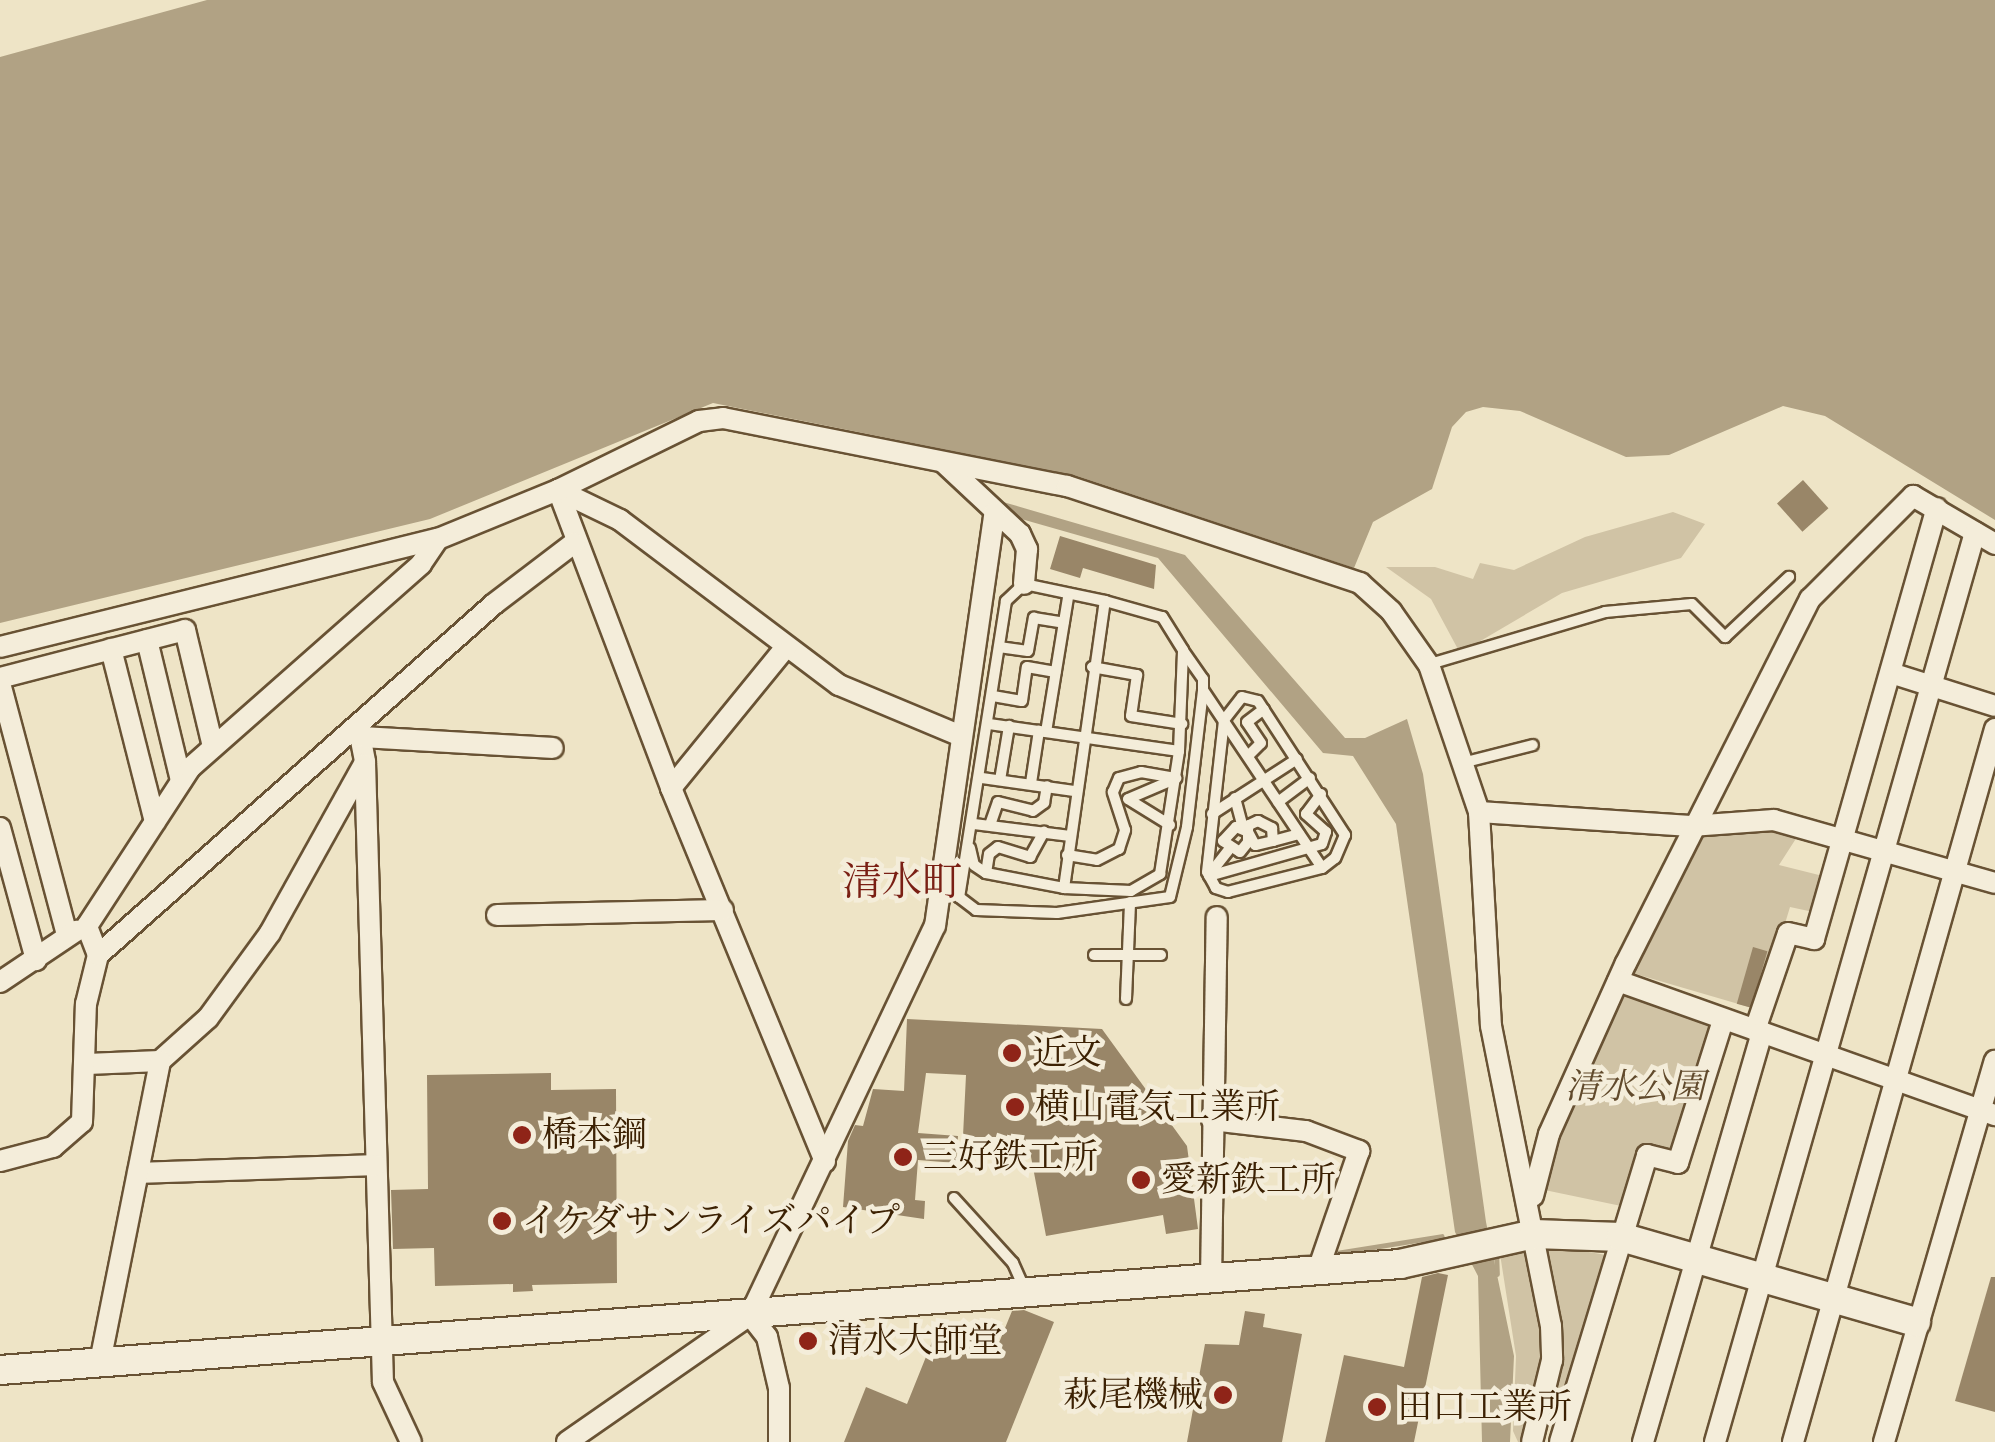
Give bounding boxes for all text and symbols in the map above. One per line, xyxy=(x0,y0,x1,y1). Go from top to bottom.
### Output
district label: 清水町 xyxy=(842,859,962,907)
place label: 近文 xyxy=(1032,1032,1102,1074)
marker: 近文 xyxy=(1001,1042,1023,1064)
park label: 清水公園 xyxy=(1565,1066,1705,1108)
place label: 横山電気工業所 xyxy=(1035,1086,1280,1128)
marker: 横山電気工業所 xyxy=(1004,1096,1026,1118)
place label: 橋本鋼 xyxy=(542,1114,647,1156)
marker: 橋本鋼 xyxy=(511,1124,533,1146)
place label: 三好鉄工所 xyxy=(923,1136,1098,1178)
marker: 三好鉄工所 xyxy=(892,1146,914,1168)
place label: 愛新鉄工所 xyxy=(1161,1159,1336,1201)
marker: 愛新鉄工所 xyxy=(1130,1169,1152,1191)
place label: イケダサンライズパイプ xyxy=(522,1200,907,1242)
marker: イケダサンライズパイプ xyxy=(491,1210,513,1232)
place label: 清水大師堂 xyxy=(828,1320,1003,1362)
marker: 清水大師堂 xyxy=(797,1330,819,1352)
place label: 萩尾機械 xyxy=(1063,1374,1203,1416)
marker: 萩尾機械 xyxy=(1212,1384,1234,1406)
place label: 田口工業所 xyxy=(1397,1386,1572,1428)
marker: 田口工業所 xyxy=(1366,1396,1388,1418)

